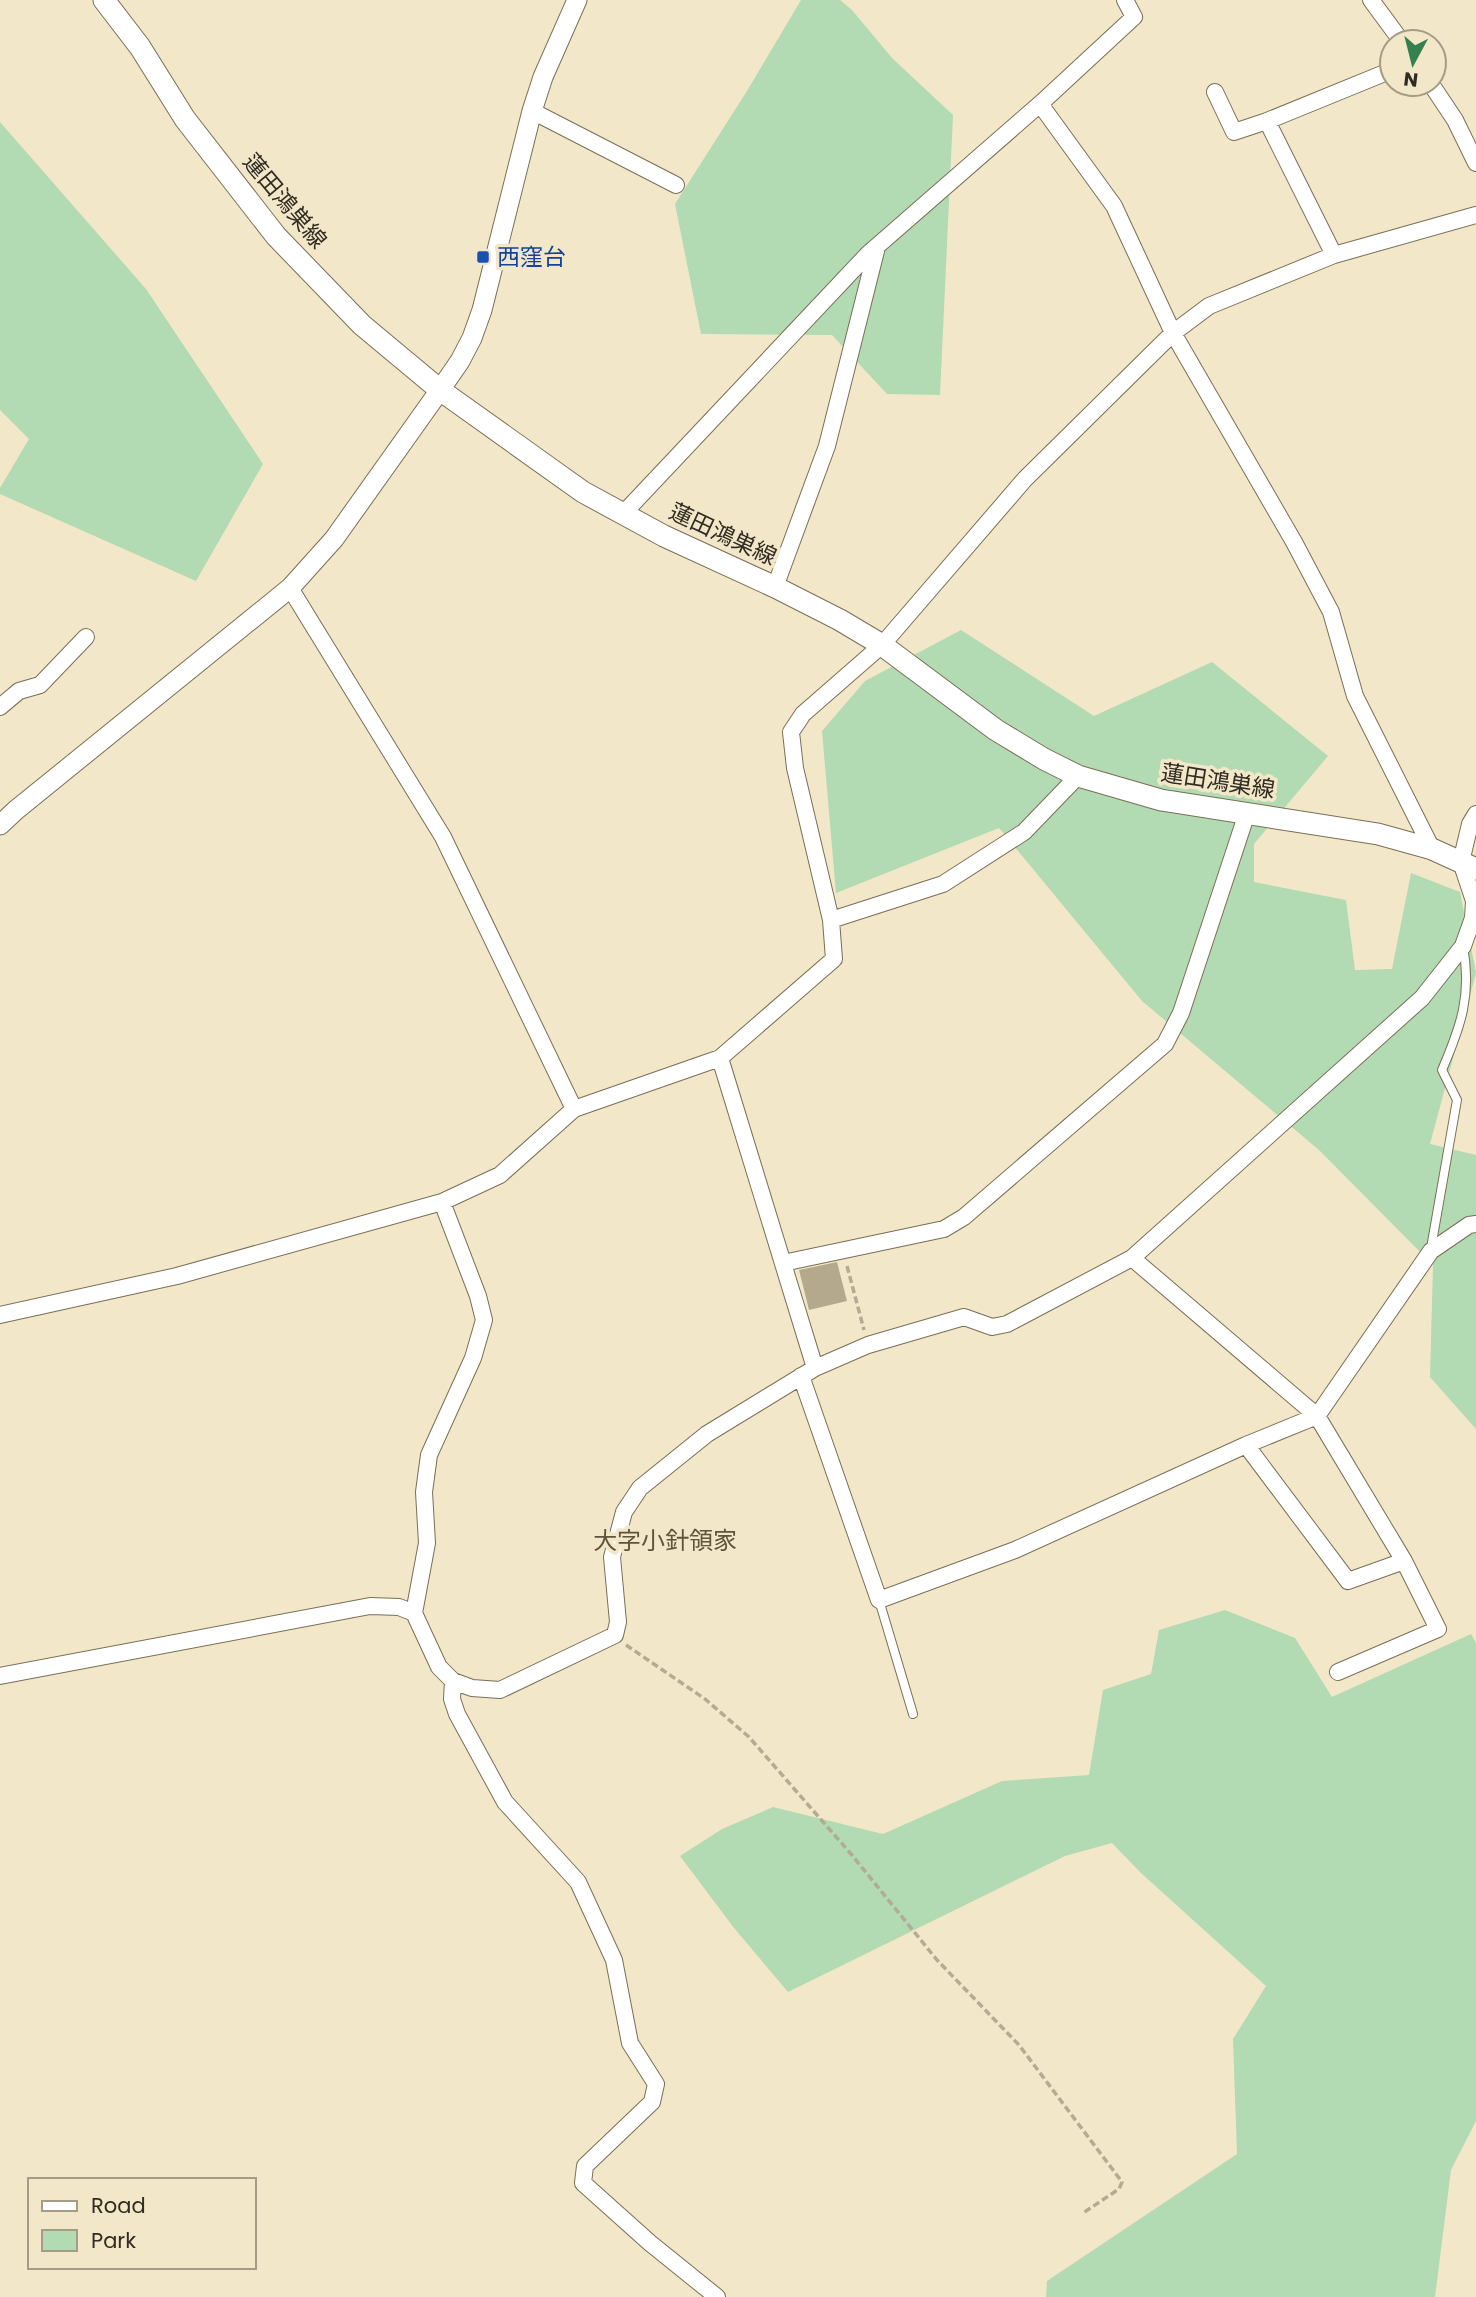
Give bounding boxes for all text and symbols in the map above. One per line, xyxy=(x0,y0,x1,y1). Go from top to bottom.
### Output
north arrow xyxy=(1378,28,1448,98)
text: N xyxy=(1402,65,1420,94)
street label: 蓮田鴻巣線 xyxy=(236,147,334,255)
place label: 西窪台 xyxy=(497,241,566,273)
marker: 西窪台 xyxy=(475,249,491,265)
street label: 蓮田鴻巣線 xyxy=(664,495,782,573)
street label: 蓮田鴻巣線 xyxy=(1159,756,1277,806)
district label: 大字小針領家 xyxy=(593,1524,737,1557)
legend xyxy=(28,2178,256,2269)
text: Road xyxy=(91,2191,146,2220)
text: Park xyxy=(91,2226,136,2255)

